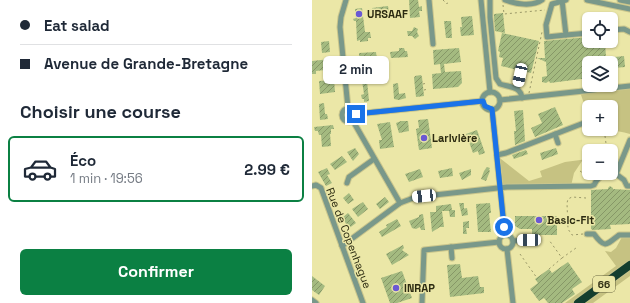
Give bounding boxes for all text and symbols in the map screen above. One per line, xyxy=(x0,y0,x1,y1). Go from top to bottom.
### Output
place label: URSAAF xyxy=(367,7,408,21)
marker: URSAAF xyxy=(354,9,364,19)
map controls xyxy=(582,12,618,180)
button: locate xyxy=(582,12,618,48)
text: Eat salad xyxy=(44,16,110,35)
text: Avenue de Grande-Bretagne xyxy=(44,54,248,73)
callout: 2 min xyxy=(323,56,389,84)
button: layers xyxy=(582,56,618,92)
text: 2 min xyxy=(339,61,373,78)
car xyxy=(512,62,528,88)
text: Choisir une course xyxy=(20,100,181,123)
button: + xyxy=(582,100,618,136)
route end xyxy=(347,105,365,123)
place label: Larivière xyxy=(432,131,477,145)
marker: Larivière xyxy=(419,133,429,143)
button: − xyxy=(582,144,618,180)
icon: car xyxy=(22,151,58,187)
text: Éco xyxy=(70,151,96,170)
text: 2.99 € xyxy=(244,160,290,179)
text: 1 min · 19:56 xyxy=(70,170,143,187)
street label: Rue de Copenhague xyxy=(323,186,375,290)
car xyxy=(411,189,437,203)
place label: Basic-Fit xyxy=(547,213,594,227)
marker: Basic-Fit xyxy=(534,215,544,225)
route start xyxy=(495,218,513,236)
car xyxy=(517,234,541,246)
button: Confirmer xyxy=(20,249,292,295)
road number: 66 xyxy=(593,276,615,292)
place label: INRAP xyxy=(404,281,435,295)
marker: INRAP xyxy=(391,283,401,293)

